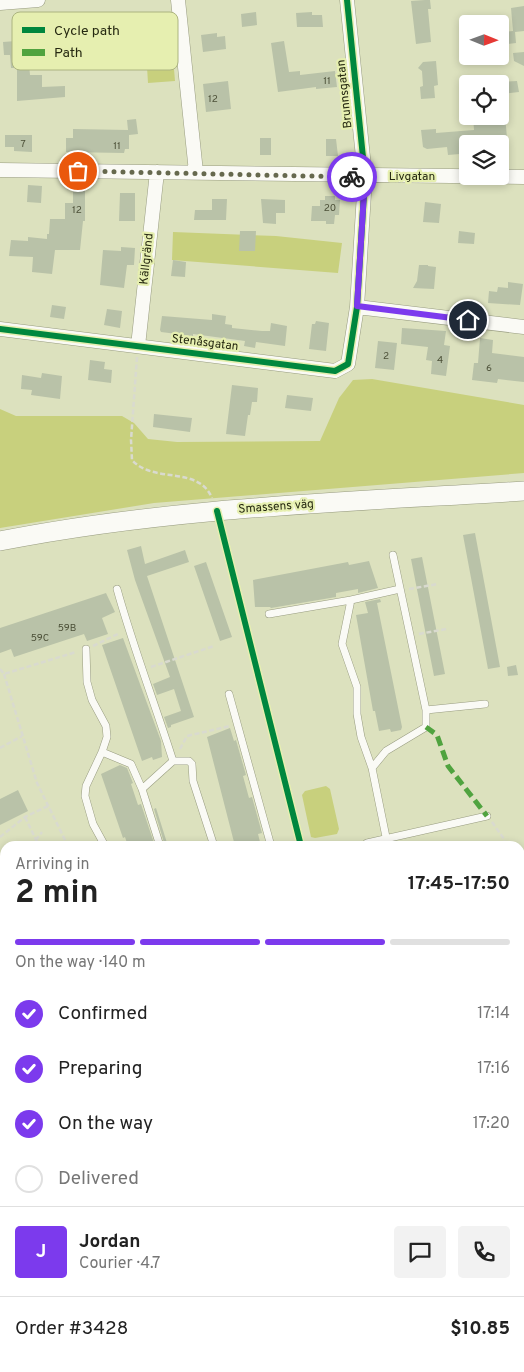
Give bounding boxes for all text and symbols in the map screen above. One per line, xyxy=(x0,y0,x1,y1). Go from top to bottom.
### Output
legend xyxy=(12,12,178,70)
north arrow xyxy=(459,15,509,65)
map controls xyxy=(459,15,509,185)
text: Cycle path xyxy=(54,23,120,40)
text: Path xyxy=(54,45,83,62)
street label: Brunnsgatan xyxy=(333,59,357,129)
house number: 11 xyxy=(323,75,331,88)
button: locate xyxy=(459,75,509,125)
house number: 12 xyxy=(208,93,218,106)
button: layers xyxy=(459,135,509,185)
house number: 7 xyxy=(20,138,26,151)
house number: 11 xyxy=(113,140,121,153)
pin xyxy=(57,150,99,192)
courier xyxy=(327,152,377,202)
icon: bag xyxy=(64,157,92,185)
icon: bike xyxy=(338,163,366,191)
street label: Livgatan xyxy=(389,169,435,185)
house number: 20 xyxy=(324,202,336,215)
house number: 12 xyxy=(72,204,82,217)
street label: Källgränd xyxy=(136,233,158,285)
pin xyxy=(447,299,489,341)
icon: home xyxy=(454,306,482,334)
street label: Stenåsgatan xyxy=(171,331,239,355)
house number: 2 xyxy=(383,350,389,363)
house number: 4 xyxy=(437,354,443,367)
house number: 6 xyxy=(486,362,492,375)
street label: Smassens väg xyxy=(238,496,314,518)
house number: 59B xyxy=(58,622,76,635)
house number: 59C xyxy=(31,632,49,645)
text: Arriving in xyxy=(15,855,90,875)
text: 17:45–17:50 xyxy=(408,872,510,896)
text: 2 min xyxy=(15,874,99,914)
text: On the way · 140 m xyxy=(15,953,146,973)
icon: check xyxy=(15,1000,43,1028)
text: Confirmed xyxy=(58,1002,148,1026)
text: 17:14 xyxy=(477,1004,510,1024)
icon: check xyxy=(15,1055,43,1083)
text: Preparing xyxy=(58,1057,142,1081)
text: 17:16 xyxy=(477,1059,510,1079)
icon: check xyxy=(15,1110,43,1138)
text: On the way xyxy=(58,1112,153,1136)
text: 17:20 xyxy=(473,1114,510,1134)
text: Delivered xyxy=(58,1167,139,1191)
button: chat xyxy=(394,1226,446,1278)
button: phone xyxy=(458,1226,510,1278)
text: Jordan xyxy=(79,1230,141,1254)
text: J xyxy=(36,1240,46,1264)
text: Courier · 4.7 xyxy=(79,1254,160,1274)
text: Order #3428 xyxy=(15,1317,128,1341)
text: $10.85 xyxy=(450,1317,510,1341)

